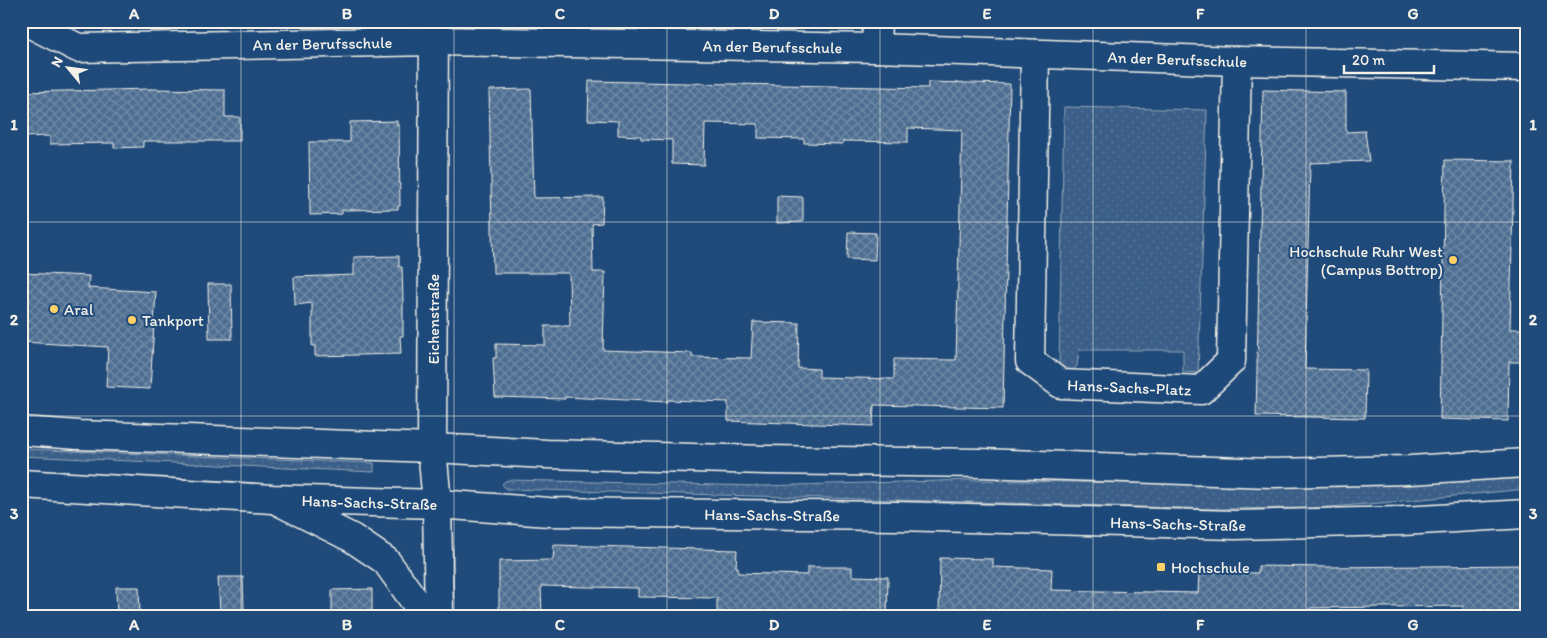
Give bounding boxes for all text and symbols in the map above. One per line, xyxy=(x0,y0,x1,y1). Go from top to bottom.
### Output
text: A xyxy=(128,4,140,23)
text: B xyxy=(342,4,353,23)
text: C xyxy=(555,4,566,23)
text: D xyxy=(769,4,780,23)
text: E xyxy=(983,4,992,23)
text: F xyxy=(1196,4,1205,23)
text: G xyxy=(1407,4,1419,23)
street label: An der Berufsschule xyxy=(253,32,392,54)
street label: An der Berufsschule xyxy=(703,36,842,57)
north arrow xyxy=(42,42,92,92)
scale bar xyxy=(1344,42,1434,74)
street label: An der Berufsschule xyxy=(1107,47,1247,71)
text: 20 m xyxy=(1352,51,1386,69)
text: N xyxy=(47,54,67,70)
text: 1 xyxy=(10,115,18,134)
text: 1 xyxy=(1529,115,1537,134)
place label: Hochschule Ruhr West (Campus Bottrop) xyxy=(1289,242,1443,279)
marker: Hochschule Ruhr West (Campus Bottrop) xyxy=(1447,254,1459,266)
street label: Eichenstraße xyxy=(424,274,443,364)
place label: Aral xyxy=(64,300,94,319)
marker: Aral xyxy=(48,303,60,315)
text: 2 xyxy=(10,310,19,329)
text: 2 xyxy=(1529,310,1538,329)
place label: Tankport xyxy=(142,311,204,330)
marker: Tankport xyxy=(126,314,138,326)
street label: Hans-Sachs-Platz xyxy=(1067,375,1192,399)
street label: Hans-Sachs-Straße xyxy=(301,490,438,514)
text: 3 xyxy=(10,504,19,523)
street label: Hans-Sachs-Straße xyxy=(704,504,840,525)
text: 3 xyxy=(1529,504,1538,523)
street label: Hans-Sachs-Straße xyxy=(1110,512,1246,535)
place label: Hochschule xyxy=(1171,558,1250,577)
marker: Hochschule xyxy=(1155,561,1167,573)
text: A xyxy=(128,615,140,634)
text: B xyxy=(342,615,353,634)
text: C xyxy=(555,615,566,634)
text: D xyxy=(769,615,780,634)
text: E xyxy=(983,615,992,634)
text: F xyxy=(1196,615,1205,634)
text: G xyxy=(1407,615,1419,634)

